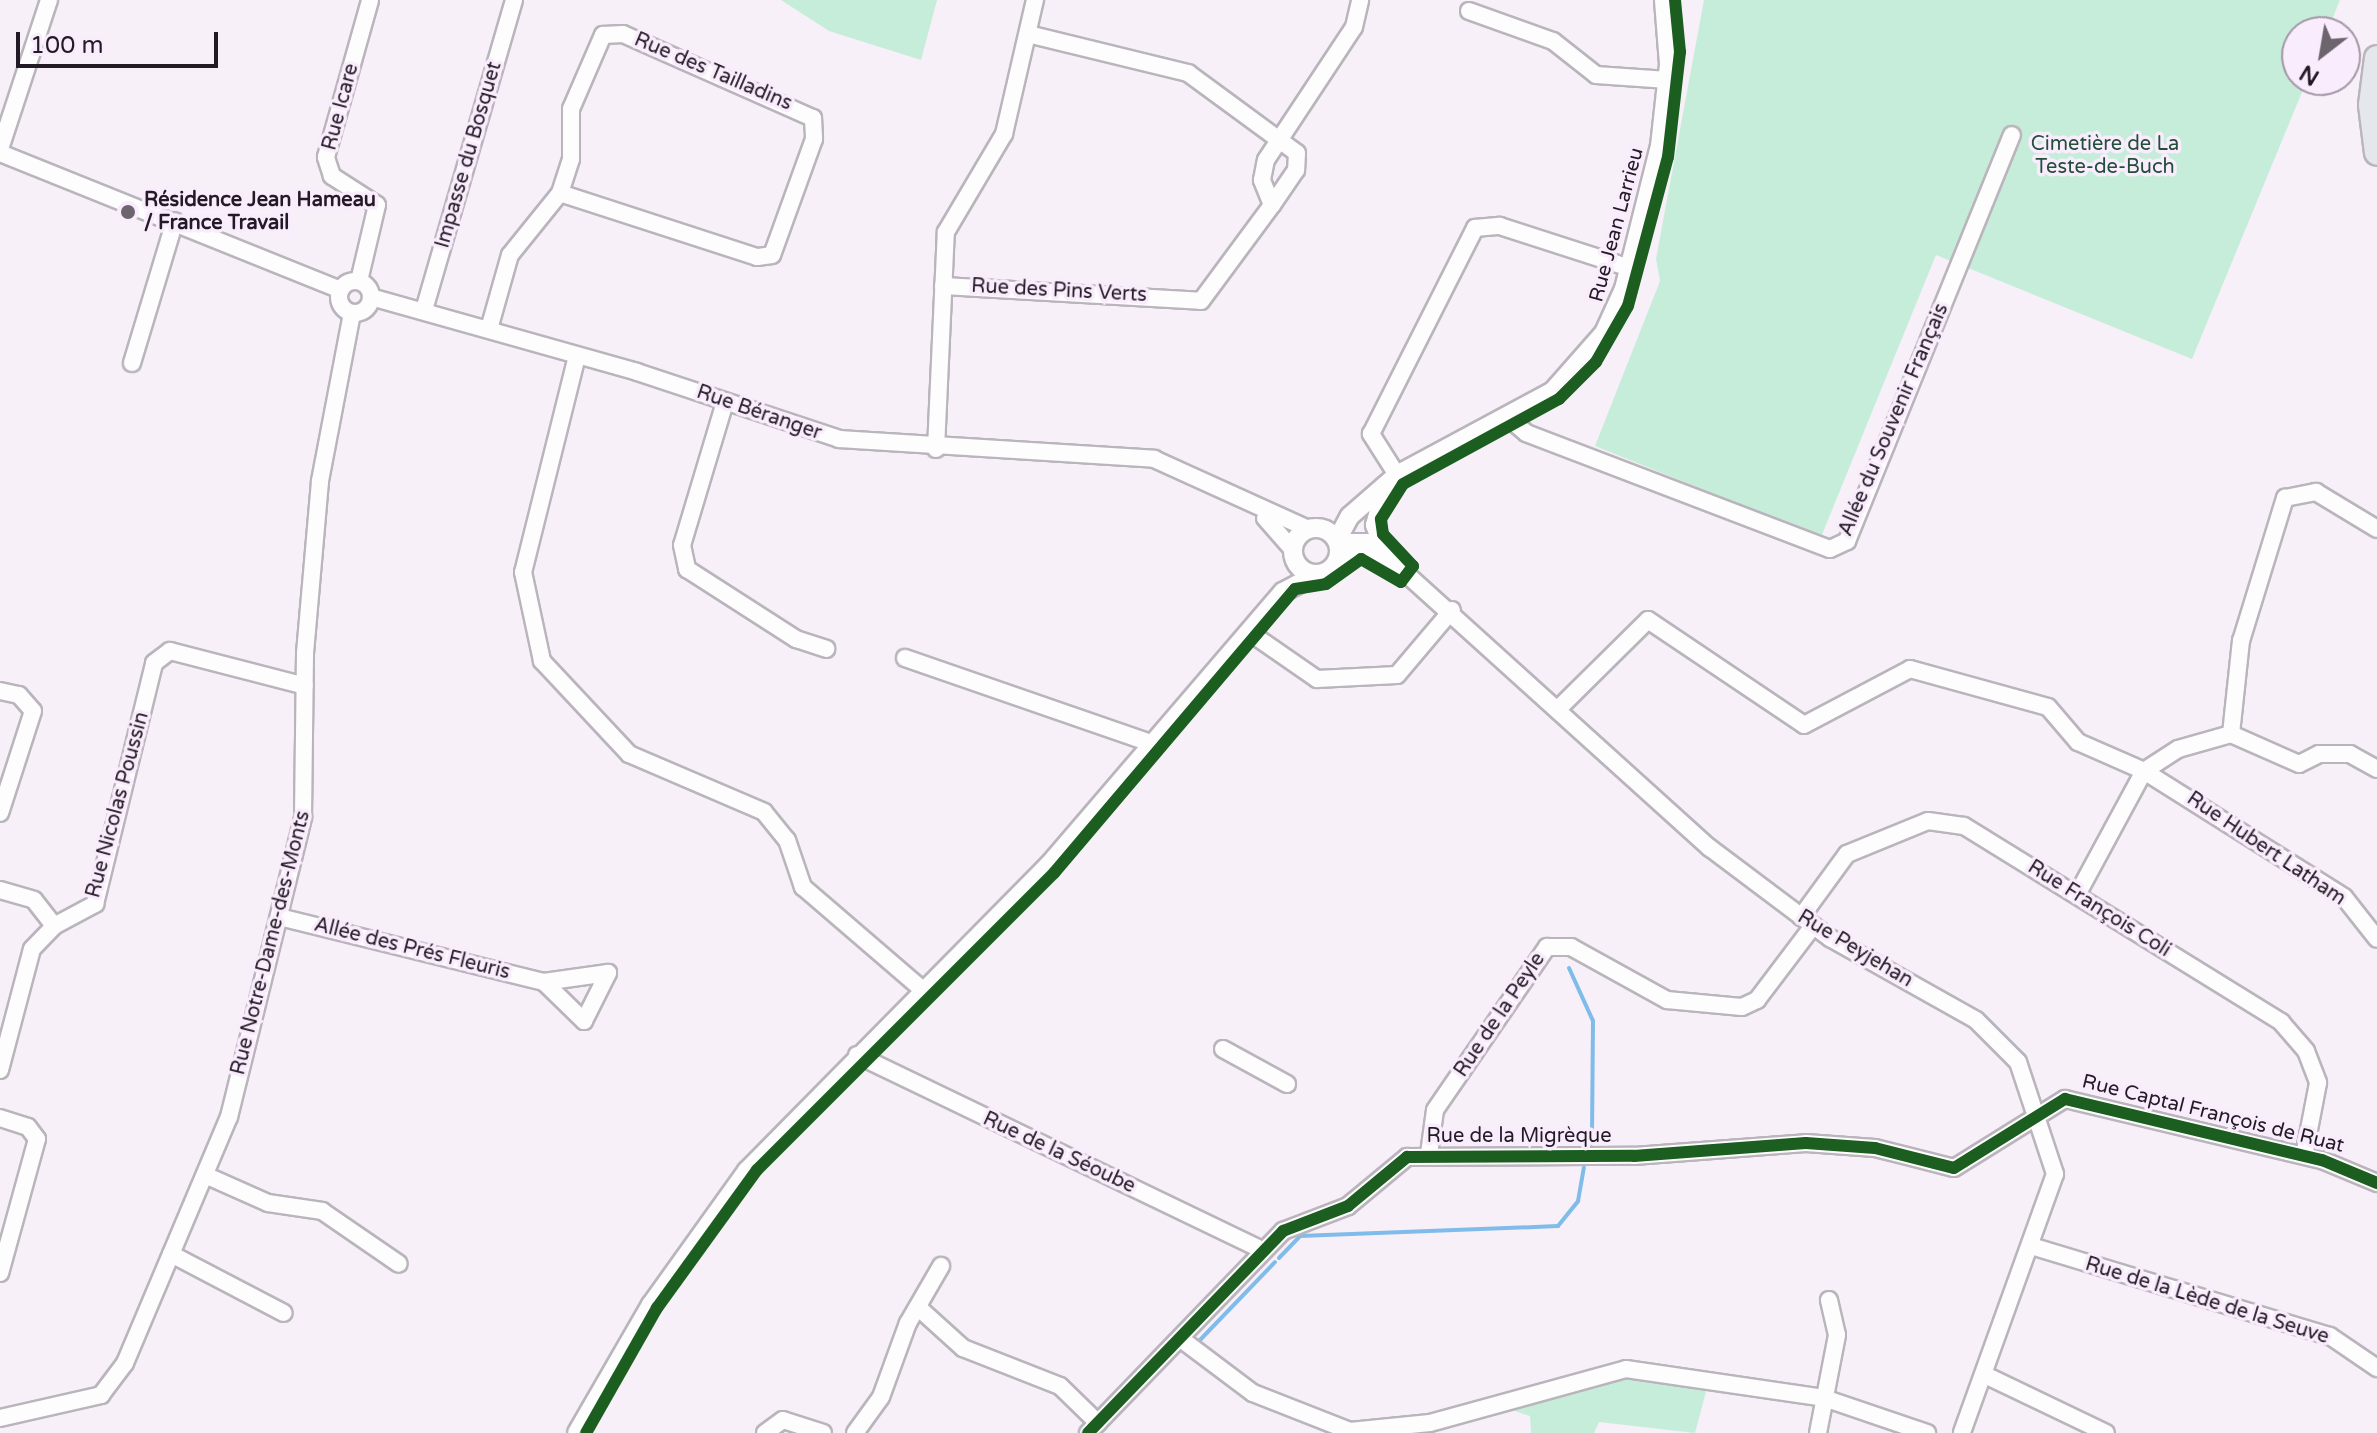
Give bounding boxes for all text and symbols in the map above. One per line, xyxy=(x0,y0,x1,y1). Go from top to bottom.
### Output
scale bar xyxy=(20,16,222,66)
north arrow xyxy=(2281,16,2361,96)
street label: Rue des Tailladins xyxy=(631,28,795,116)
text: 100 m xyxy=(30,31,104,60)
street label: Impasse du Bosquet xyxy=(431,59,507,251)
text: N xyxy=(2295,59,2324,91)
street label: Rue Icare xyxy=(318,61,364,153)
park label: Cimetière de La Teste-de-Buch xyxy=(2031,132,2179,179)
street label: Rue Jean Larrieu xyxy=(1585,145,1649,305)
place label: Résidence Jean Hameau / France Travail xyxy=(144,188,376,235)
marker: Résidence Jean Hameau / France Travail xyxy=(119,203,137,221)
street label: Rue des Pins Verts xyxy=(971,274,1147,308)
street label: Allée du Souvenir Français xyxy=(1834,300,1954,540)
street label: Rue Béranger xyxy=(693,380,825,446)
street label: Rue Nicolas Poussin xyxy=(82,709,154,901)
street label: Rue Hubert Latham xyxy=(2182,787,2350,911)
street label: Rue Notre-Dame-des-Monts xyxy=(227,808,315,1078)
street label: Rue François Coli xyxy=(2023,855,2175,963)
street label: Rue Peyjehan xyxy=(1793,905,1917,993)
street label: Allée des Prés Fleuris xyxy=(312,913,512,985)
street label: Rue de la Peyle xyxy=(1450,948,1550,1082)
street label: Rue Captal François de Ruat xyxy=(2080,1070,2346,1158)
street label: Rue de la Séoube xyxy=(979,1107,1139,1199)
street label: Rue de la Migrèque xyxy=(1426,1124,1612,1148)
street label: Rue de la Lède de la Seuve xyxy=(2082,1252,2332,1350)

